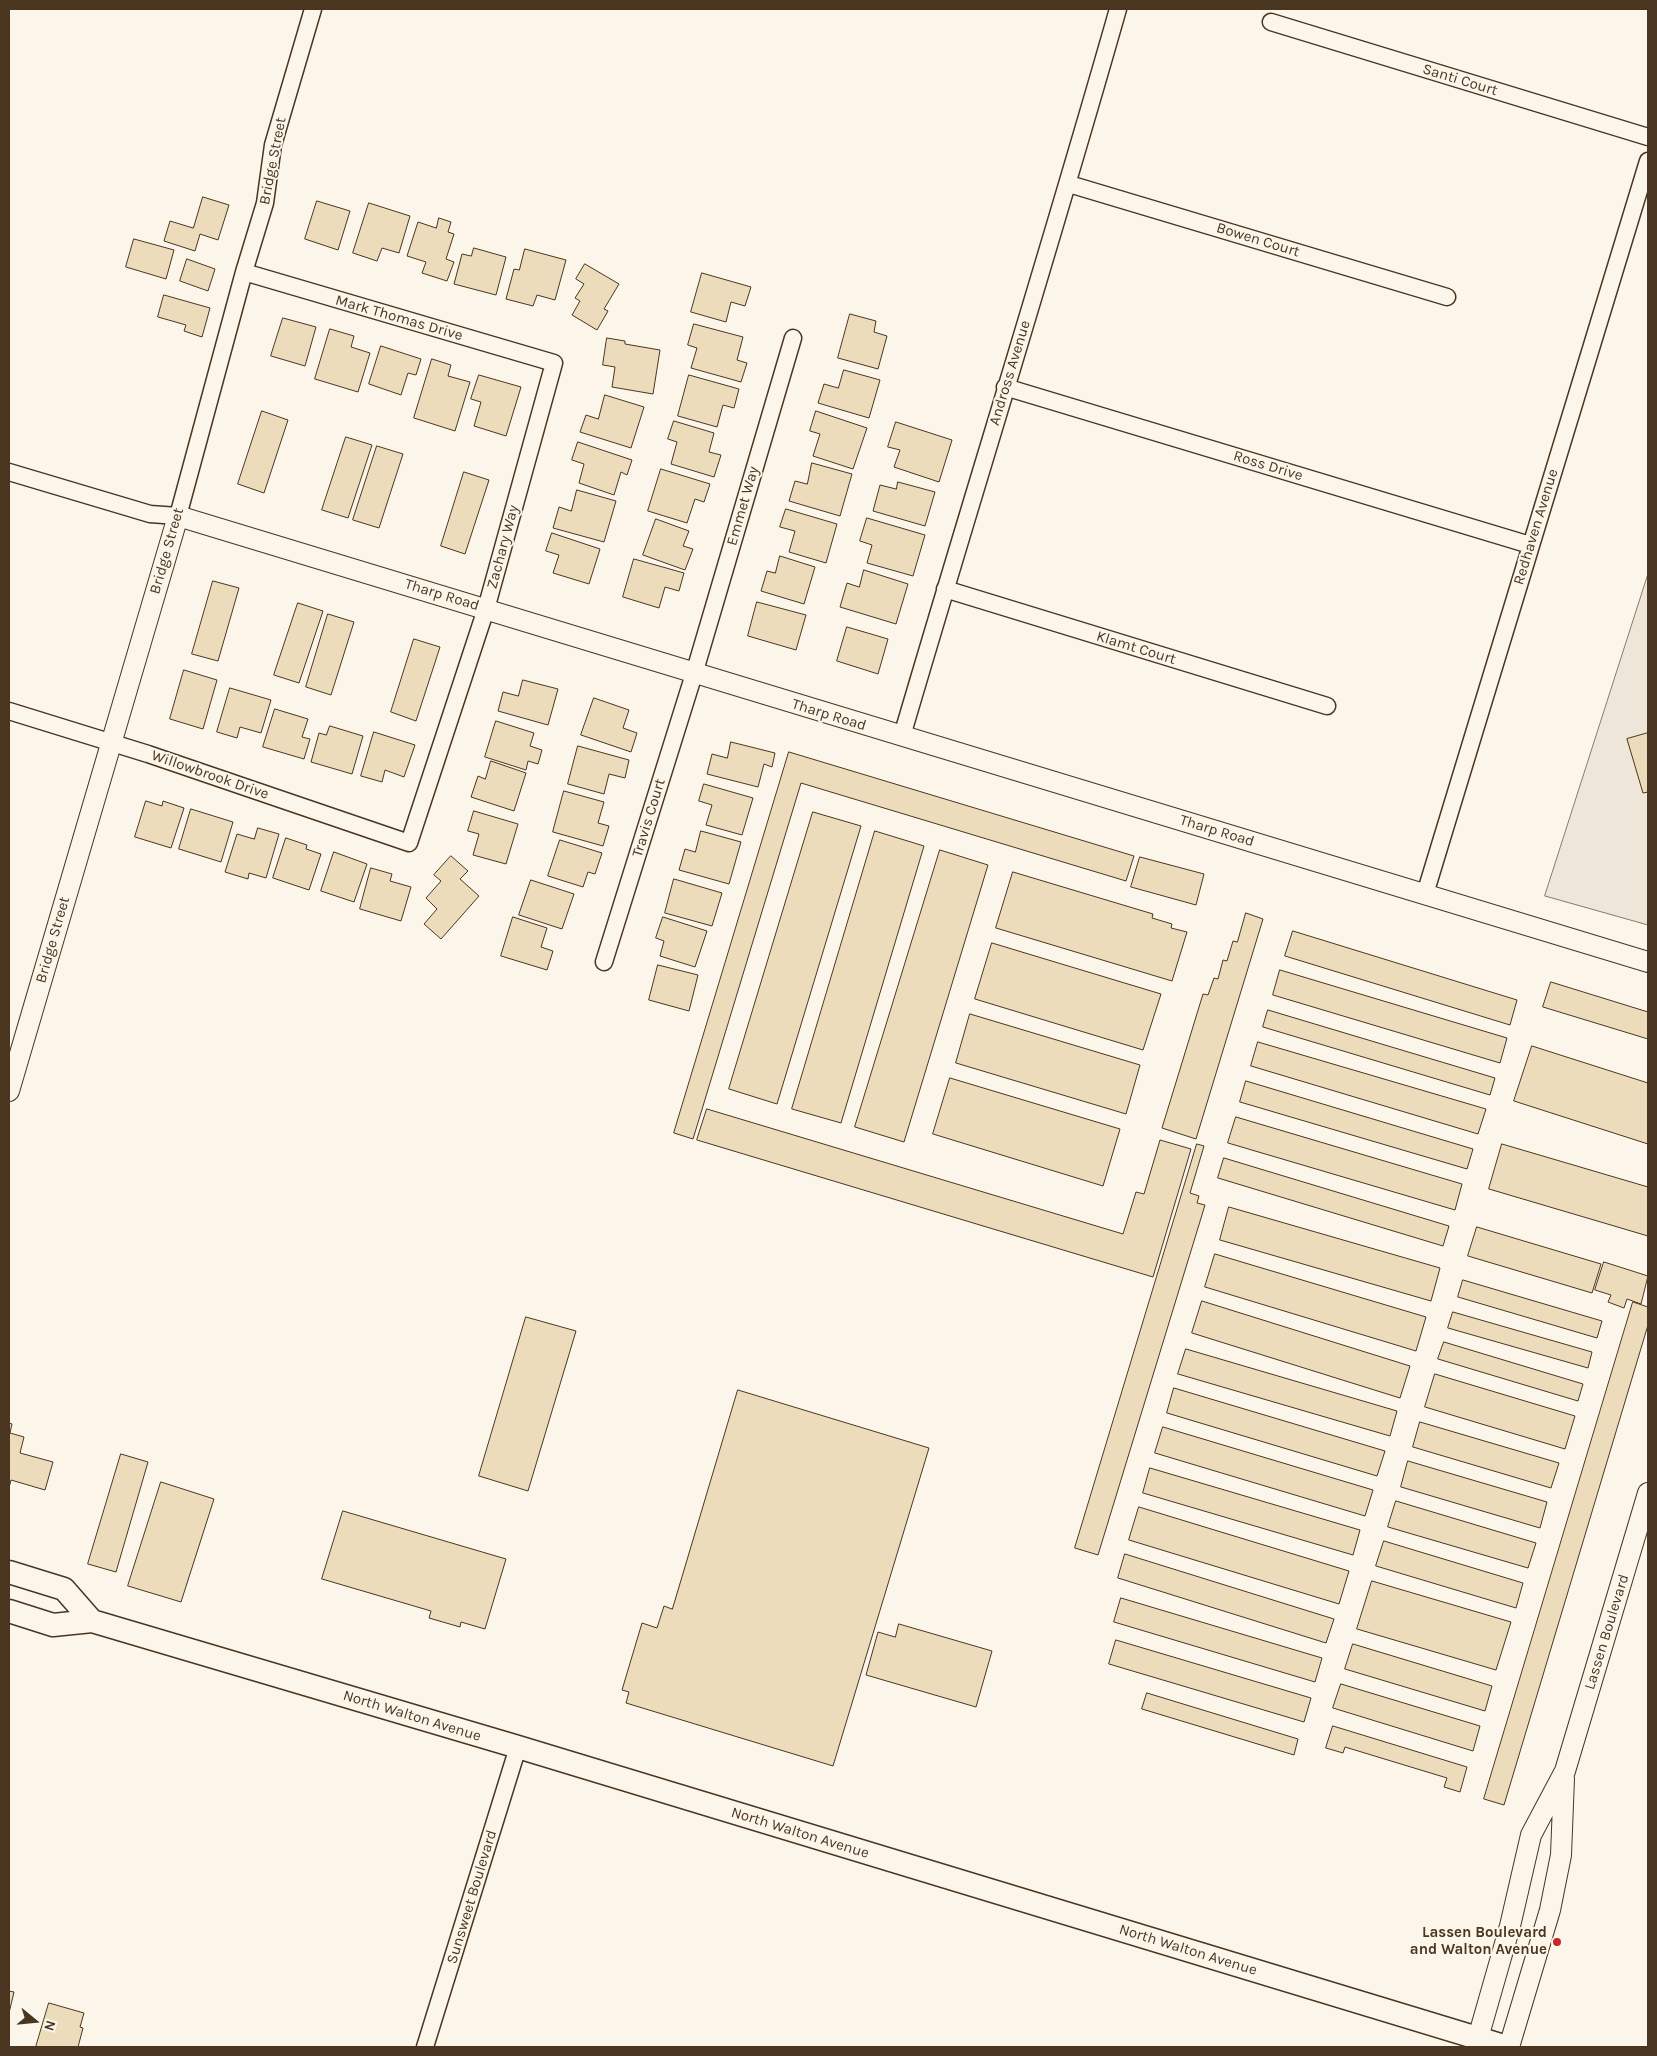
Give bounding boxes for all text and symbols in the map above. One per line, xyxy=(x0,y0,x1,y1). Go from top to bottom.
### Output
street label: Santi Court xyxy=(1420,60,1500,100)
street label: Bridge Street xyxy=(256,116,290,206)
street label: Bowen Court xyxy=(1214,219,1302,261)
street label: Mark Thomas Drive xyxy=(333,291,465,345)
street label: Andross Avenue xyxy=(985,318,1035,428)
street label: Ross Drive xyxy=(1231,447,1305,485)
street label: Emmet Way xyxy=(723,464,763,548)
street label: Redhaven Avenue xyxy=(1510,467,1562,587)
street label: Zachary Way xyxy=(483,503,523,591)
street label: Bridge Street xyxy=(146,506,188,596)
street label: Tharp Road xyxy=(403,575,481,615)
street label: Klamt Court xyxy=(1094,627,1178,669)
street label: Tharp Road xyxy=(790,695,868,735)
street label: Willowbrook Drive xyxy=(149,746,271,804)
street label: Travis Court xyxy=(629,777,669,859)
street label: Tharp Road xyxy=(1178,811,1256,851)
street label: Bridge Street xyxy=(32,895,74,985)
street label: Lassen Boulevard xyxy=(1581,1572,1633,1692)
street label: North Walton Avenue xyxy=(341,1686,483,1746)
street label: North Walton Avenue xyxy=(729,1803,871,1863)
street label: Sunsweet Boulevard xyxy=(443,1828,501,1966)
street label: North Walton Avenue xyxy=(1117,1920,1259,1980)
place label: Lassen Boulevard and Walton Avenue xyxy=(1410,1924,1547,1959)
marker: Lassen Boulevard and Walton Avenue xyxy=(1551,1936,1563,1948)
north arrow xyxy=(10,1996,60,2046)
text: N xyxy=(40,2018,59,2033)

